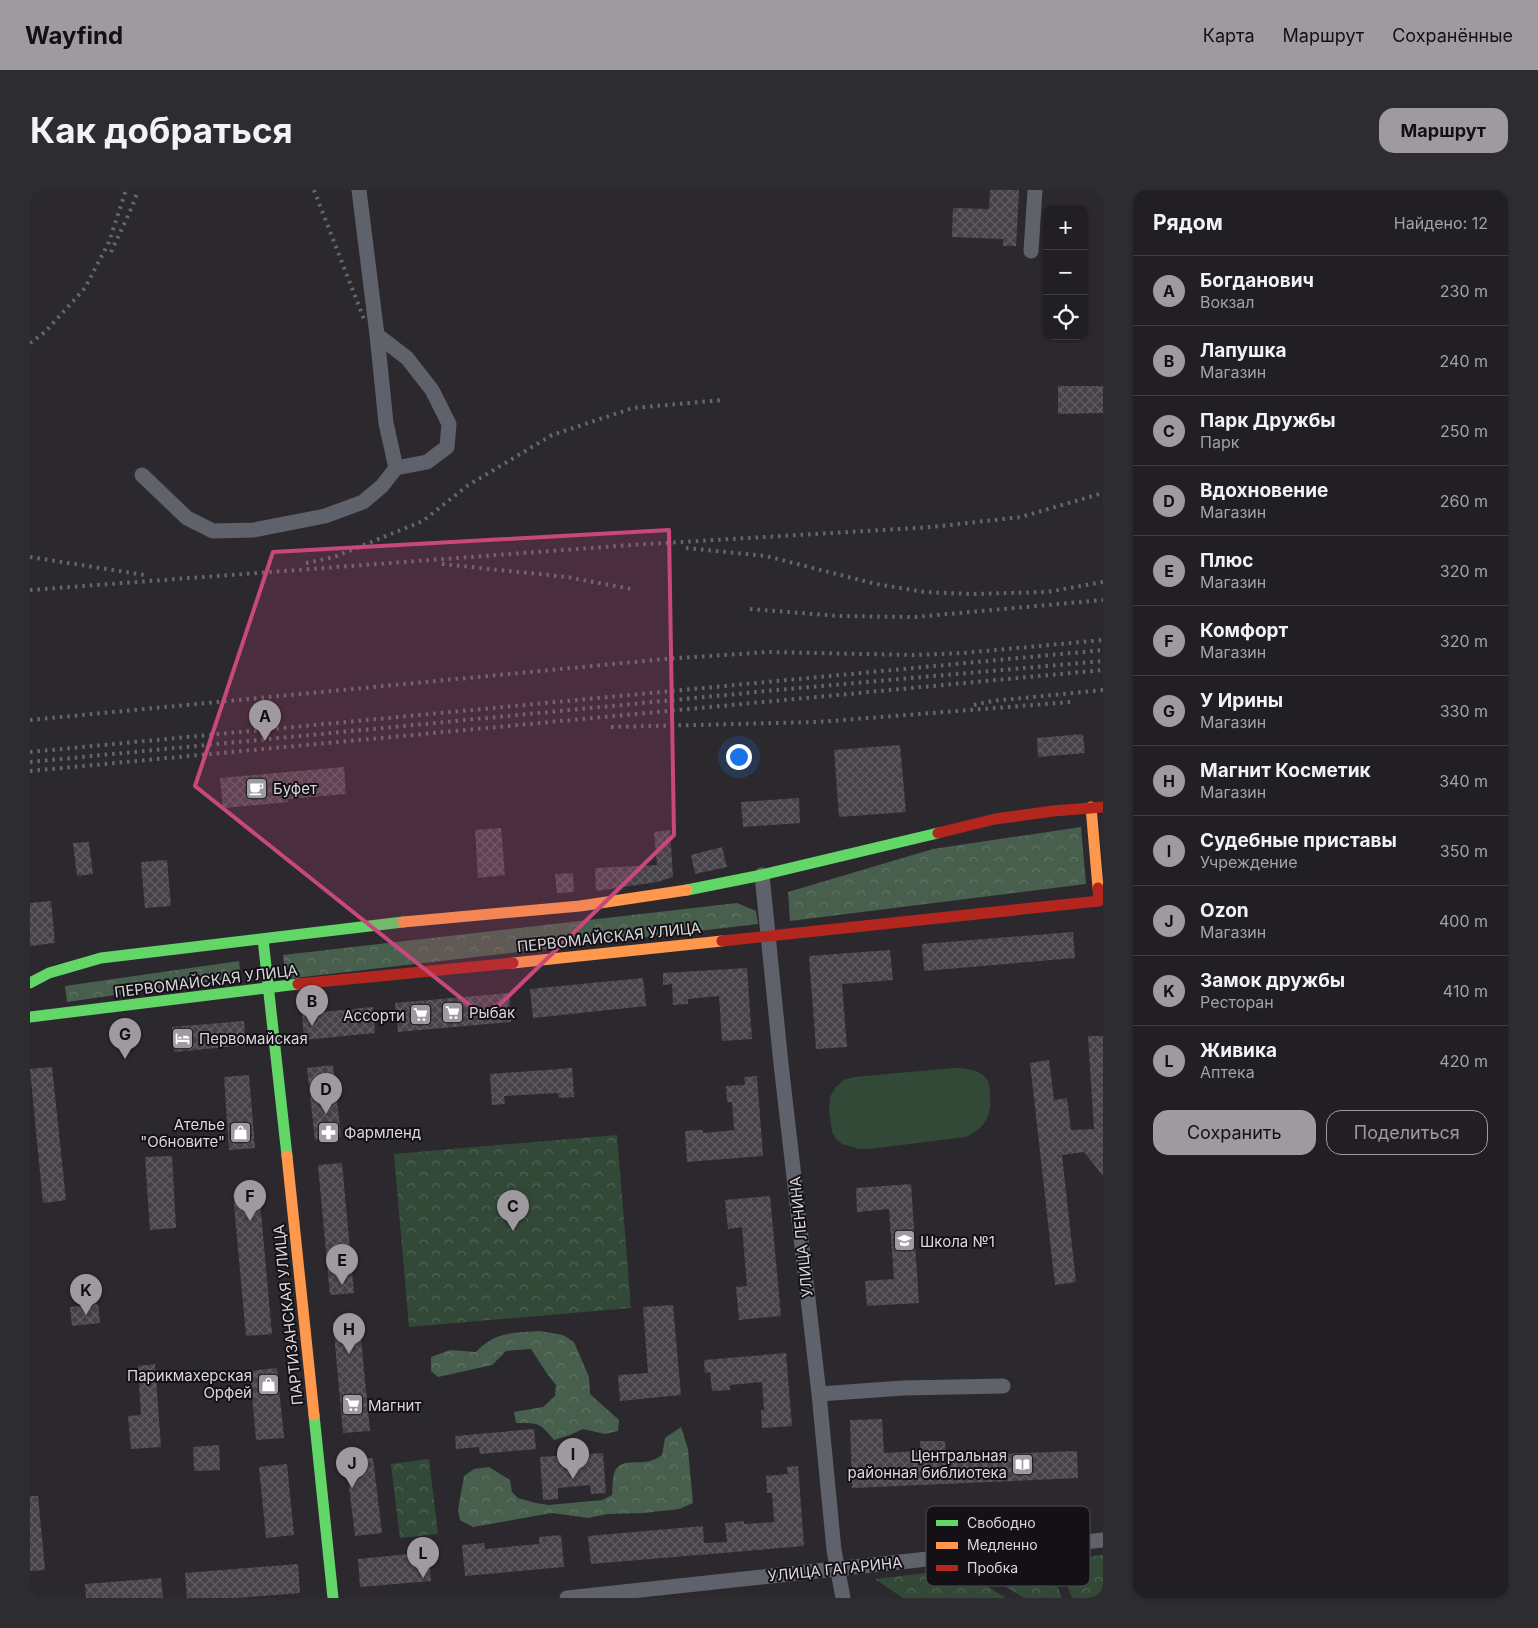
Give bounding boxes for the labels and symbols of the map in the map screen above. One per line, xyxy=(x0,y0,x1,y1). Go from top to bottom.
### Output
pin: A xyxy=(249,700,281,741)
your location xyxy=(726,744,752,770)
cafe icon: Буфет xyxy=(245,776,269,800)
place label: Буфет xyxy=(273,779,317,798)
street label: ПЕРВОМАЙСКАЯ УЛИЦА xyxy=(516,918,702,956)
street label: ПЕРВОМАЙСКАЯ УЛИЦА xyxy=(113,960,299,1002)
pin: B xyxy=(296,985,328,1026)
supermarket icon: Рыбак xyxy=(441,1000,465,1024)
supermarket icon: Ассорти xyxy=(409,1003,433,1027)
place label: Рыбак xyxy=(469,1003,515,1022)
place label: Ассорти xyxy=(343,1006,405,1025)
pin: G xyxy=(109,1018,141,1059)
hotel icon: Первомайская xyxy=(171,1026,195,1050)
place label: Первомайская xyxy=(199,1029,308,1048)
pin: D xyxy=(310,1073,342,1114)
place label: Ателье "Обновите" xyxy=(140,1115,225,1151)
pharmacy icon: Фармленд xyxy=(316,1120,340,1144)
shop icon: Ателье "Обновите" xyxy=(229,1121,253,1145)
place label: Фармленд xyxy=(344,1123,421,1142)
street label: УЛИЦА ЛЕНИНА xyxy=(785,1176,817,1298)
pin: F xyxy=(234,1180,266,1221)
pin: C xyxy=(497,1190,529,1231)
street label: ПАРТИЗАНСКАЯ УЛИЦА xyxy=(269,1224,307,1406)
school or university icon: Школа №1 xyxy=(892,1229,916,1253)
place label: Школа №1 xyxy=(920,1232,995,1251)
pin: E xyxy=(326,1244,358,1285)
pin: K xyxy=(70,1274,102,1315)
pin: H xyxy=(333,1313,365,1354)
place label: Парикмахерская Орфей xyxy=(127,1366,252,1402)
shop icon: Парикмахерская Орфей xyxy=(256,1372,280,1396)
supermarket icon: Магнит xyxy=(340,1393,364,1417)
place label: Магнит xyxy=(368,1396,421,1415)
pin: I xyxy=(557,1438,589,1479)
place label: Центральная районная библиотека xyxy=(848,1446,1007,1482)
pin: J xyxy=(336,1447,368,1488)
library icon: Центральная районная библиотека xyxy=(1011,1452,1035,1476)
legend xyxy=(926,1506,1090,1586)
text: Свободно xyxy=(967,1514,1036,1531)
text: Медленно xyxy=(967,1536,1038,1553)
pin: L xyxy=(407,1537,439,1578)
street label: УЛИЦА ГАГАРИНА xyxy=(767,1552,903,1586)
text: Пробка xyxy=(967,1559,1018,1576)

